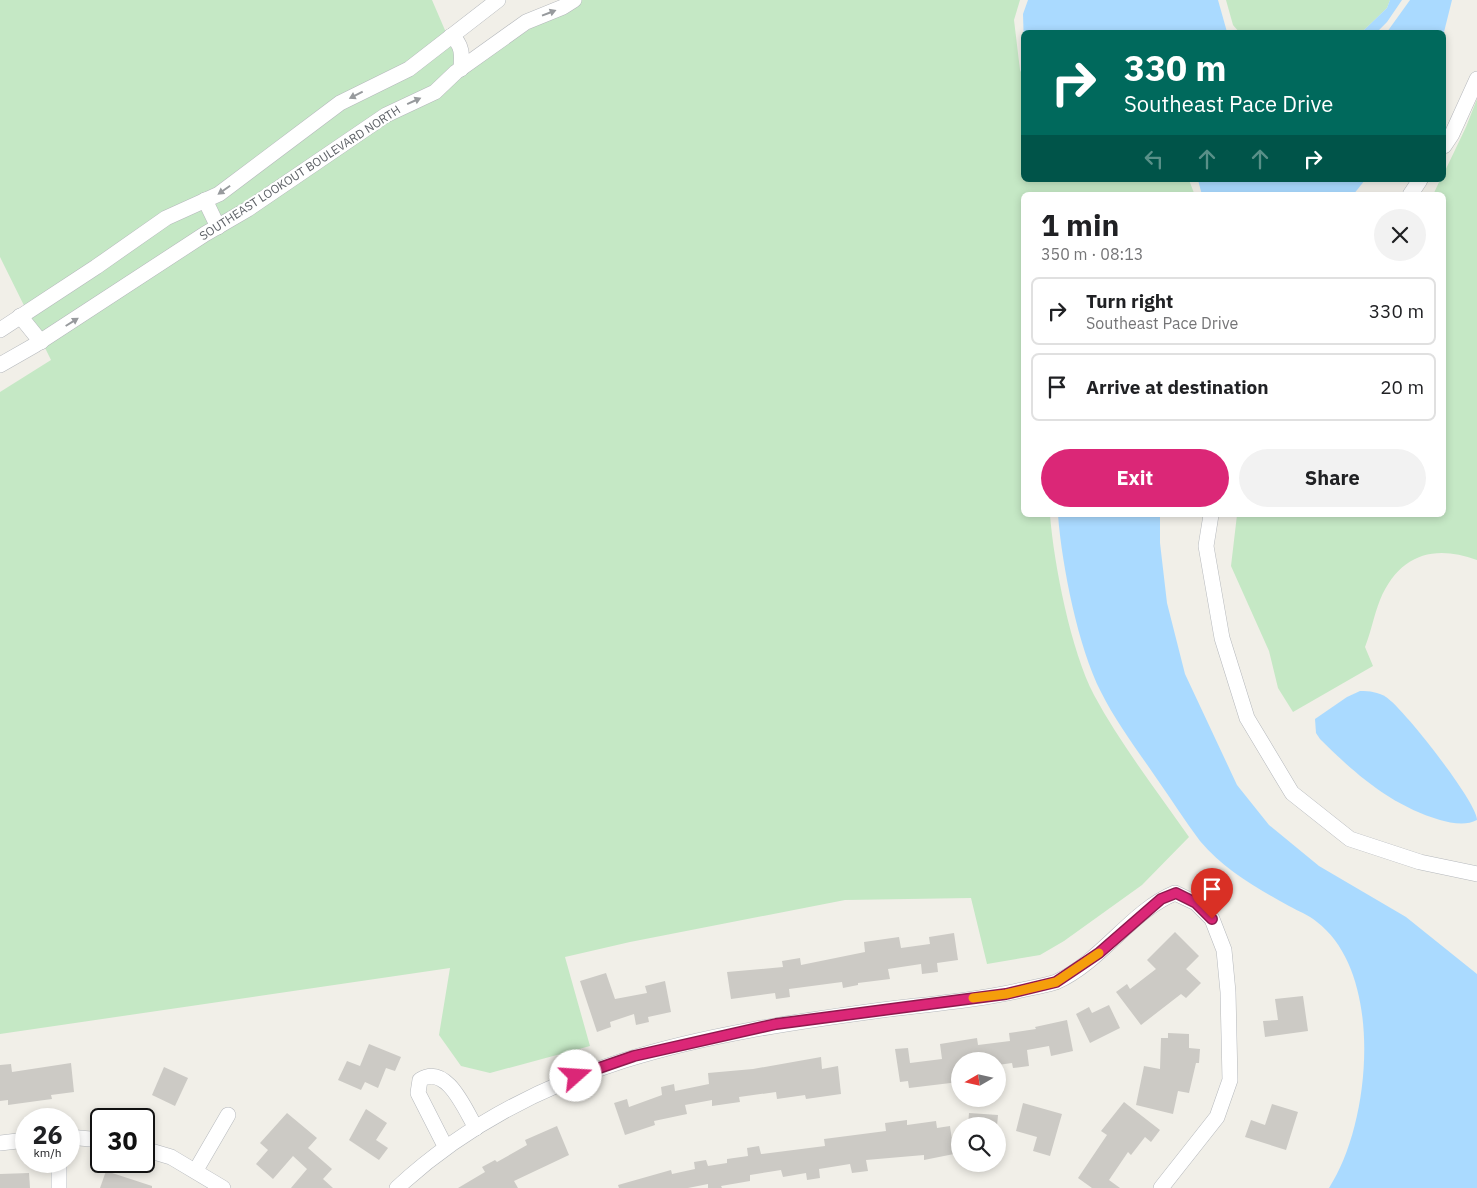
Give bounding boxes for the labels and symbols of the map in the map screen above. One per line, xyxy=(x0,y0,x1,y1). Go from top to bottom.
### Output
one-way arrow xyxy=(541,9,556,16)
one-way arrow xyxy=(349,91,363,99)
one-way arrow xyxy=(407,97,421,105)
street label: SOUTHEAST LOOKOUT BOULEVARD NORTH xyxy=(196,102,403,243)
one-way arrow xyxy=(218,185,231,195)
one-way arrow xyxy=(65,317,78,327)
pin xyxy=(1191,868,1233,919)
position arrow xyxy=(549,1049,601,1101)
north arrow xyxy=(951,1052,1006,1108)
speed limit sign: 30 xyxy=(90,1108,155,1173)

